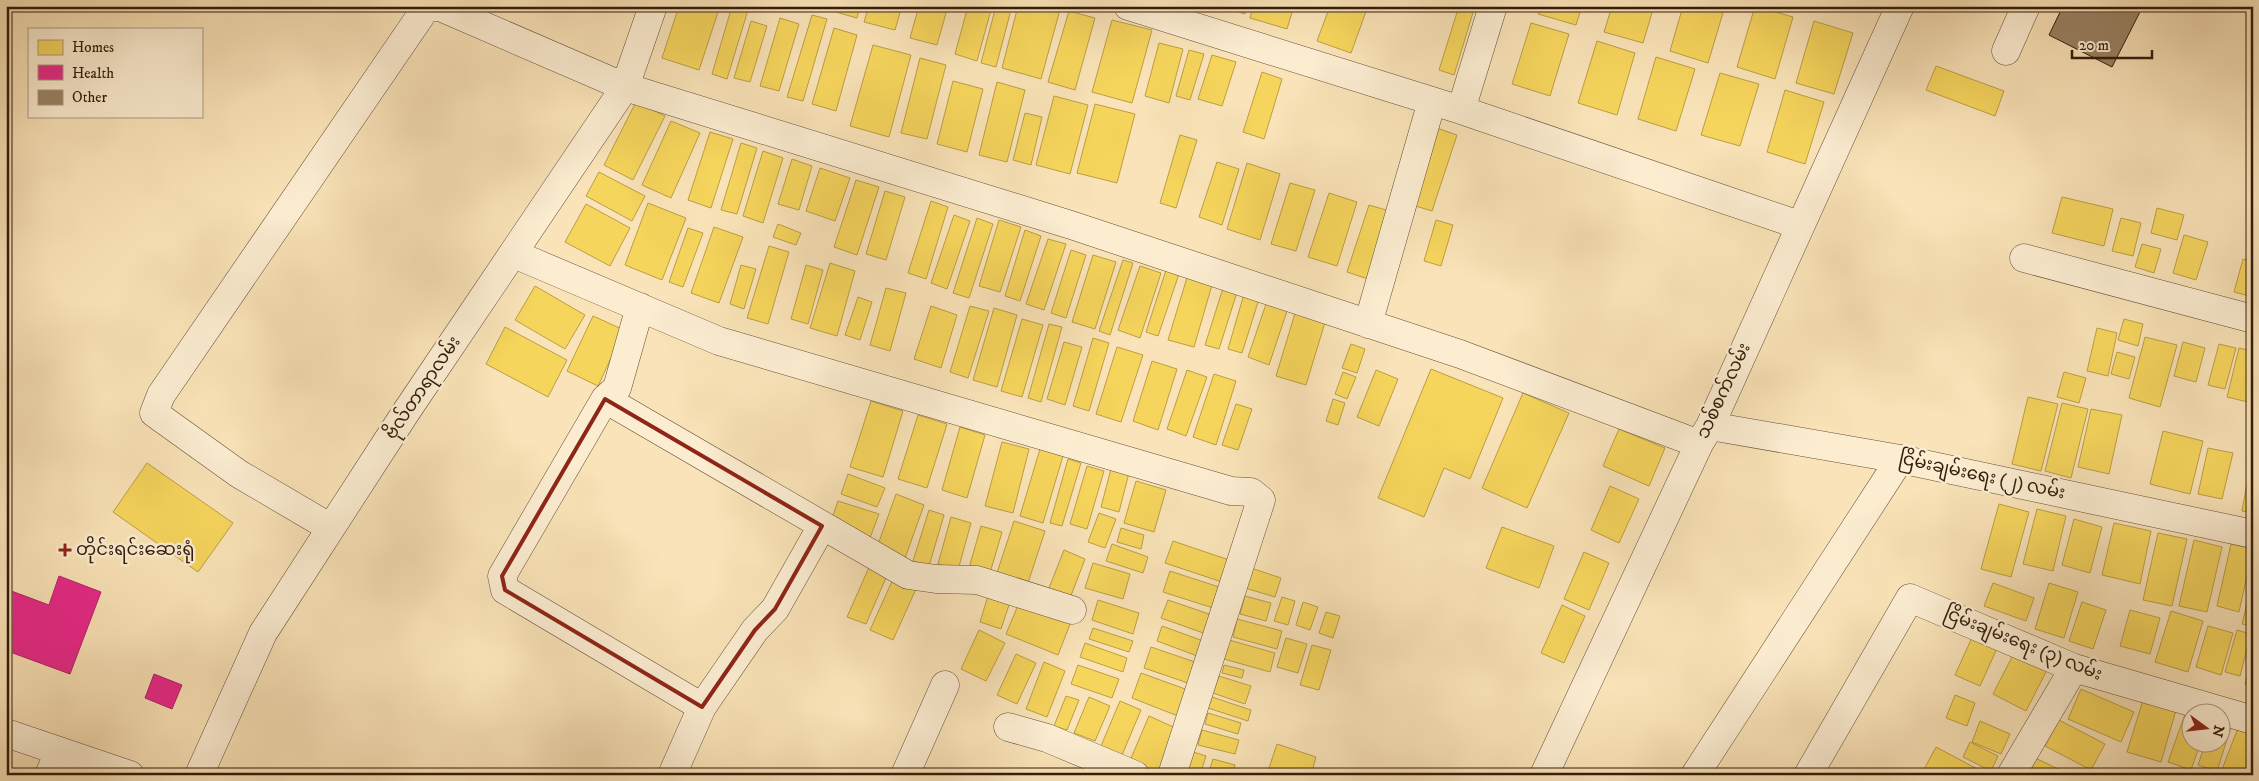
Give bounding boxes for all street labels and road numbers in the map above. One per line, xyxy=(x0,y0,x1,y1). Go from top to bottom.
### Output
street label: ဗိုလ်တာရာလမ်း xyxy=(377,330,468,446)
street label: သစ်စက်လမ်း xyxy=(1689,338,1756,443)
street label: ငြိမ်းချမ်းရေး (၂) လမ်း xyxy=(1896,444,2068,507)
street label: ငြိမ်းချမ်းရေး (၃) လမ်း xyxy=(1940,599,2107,689)

